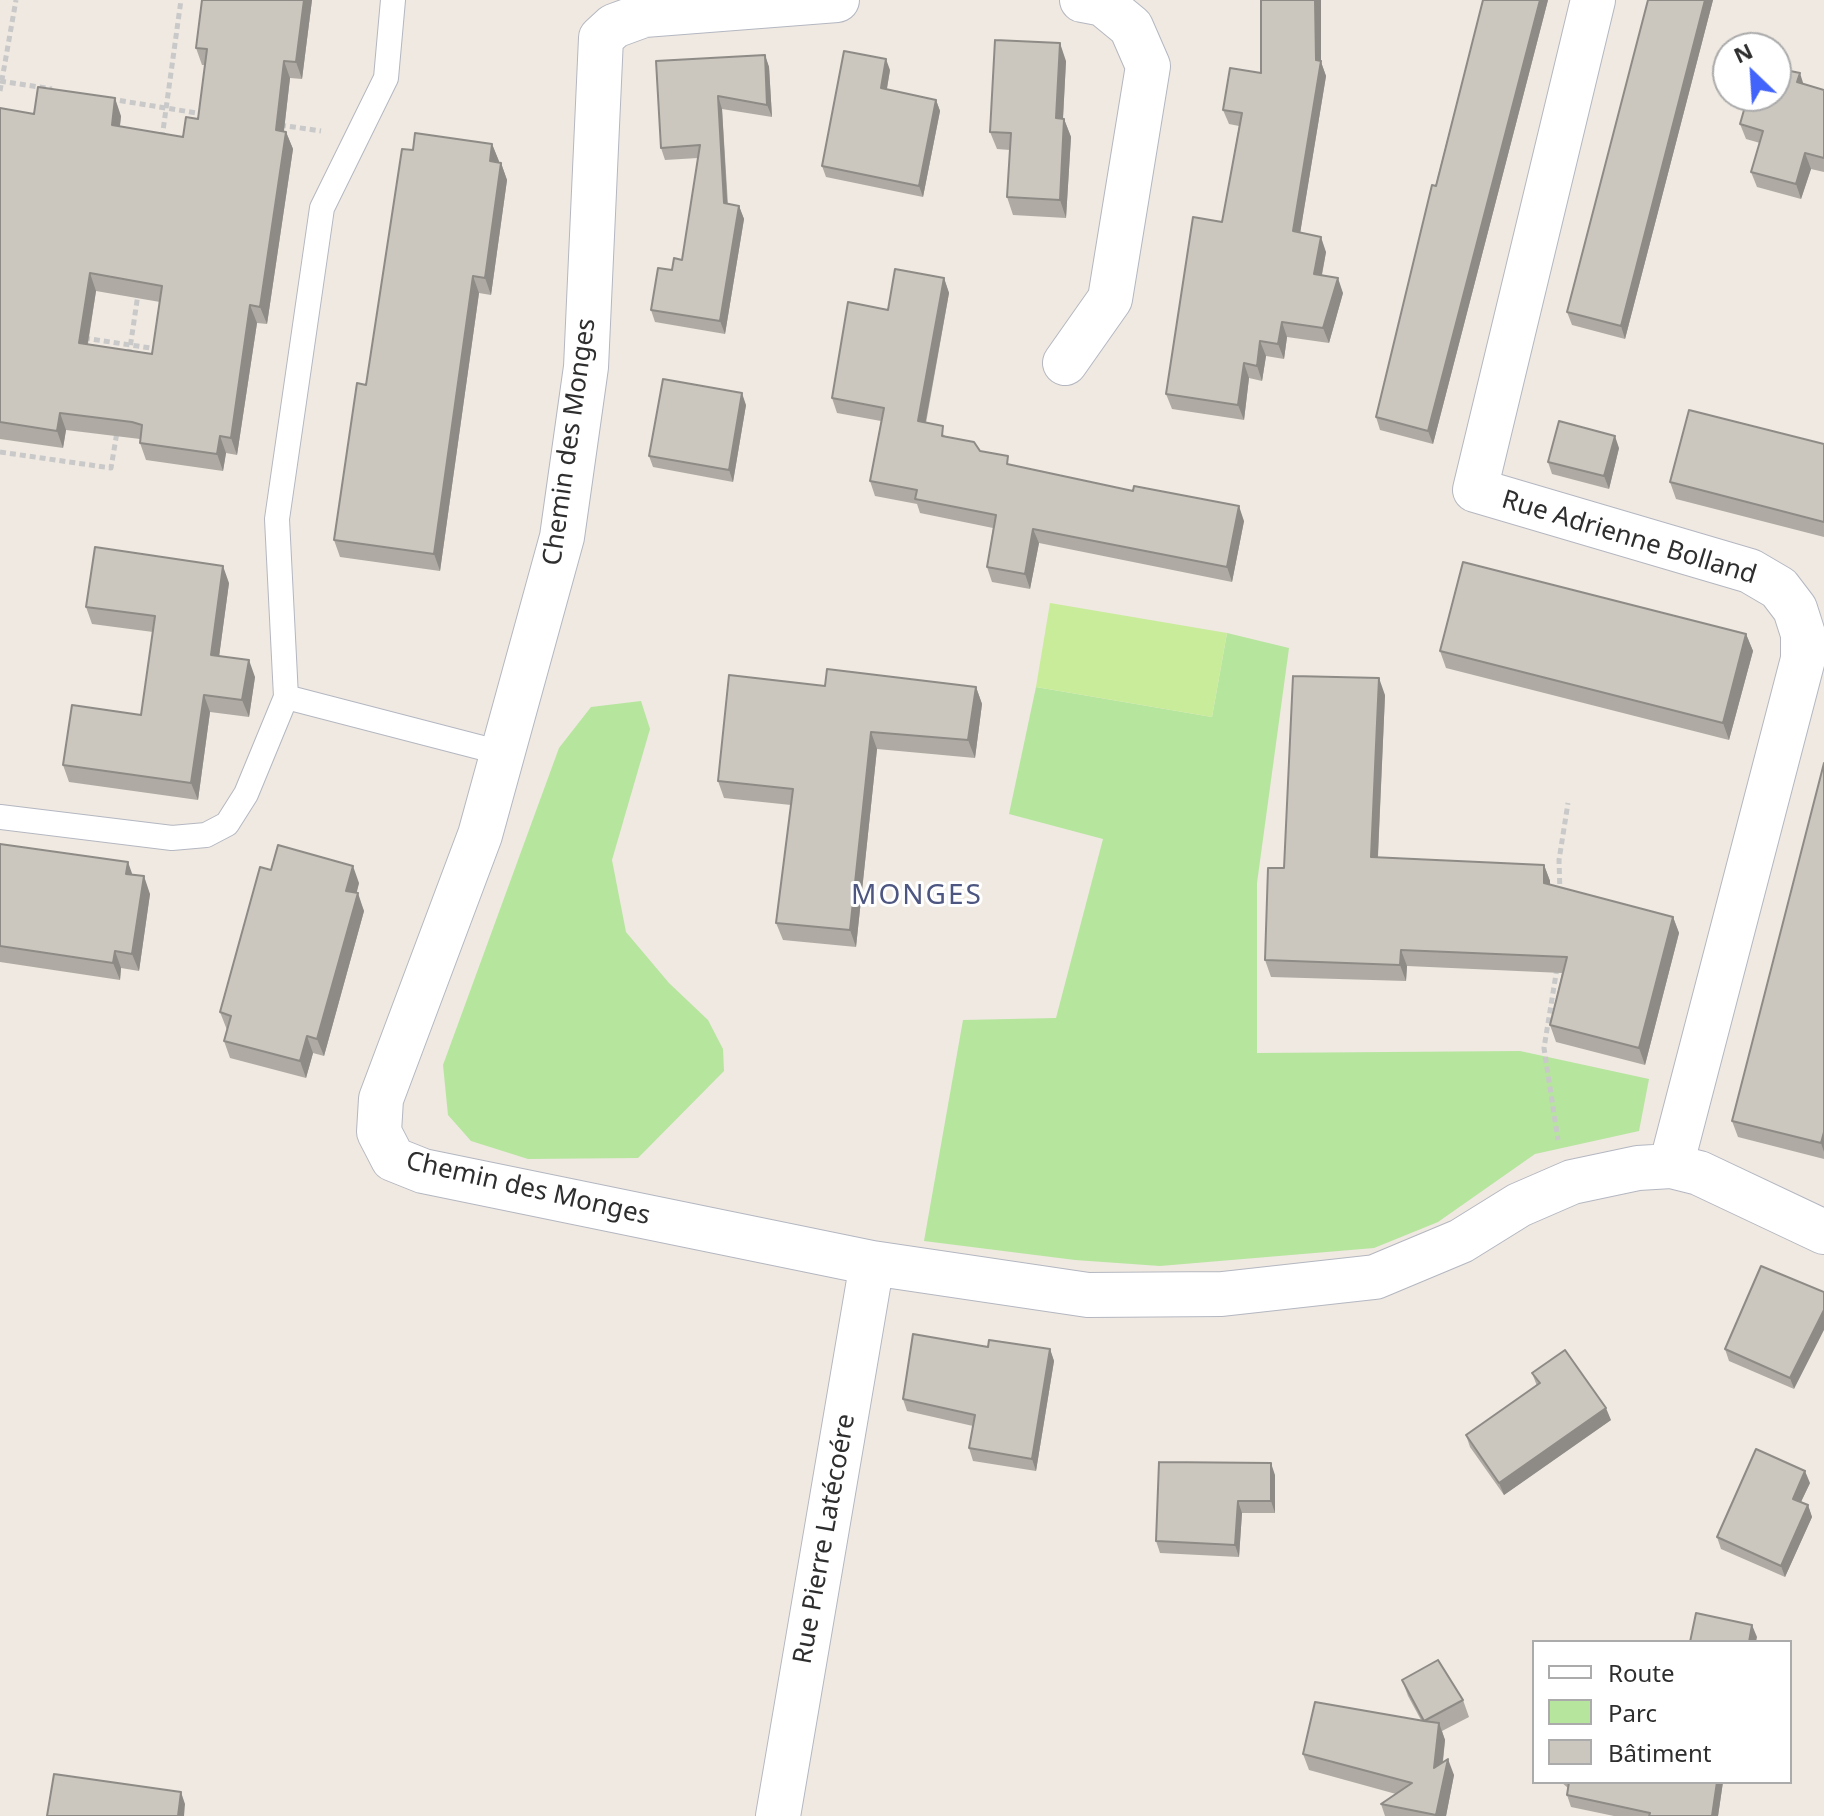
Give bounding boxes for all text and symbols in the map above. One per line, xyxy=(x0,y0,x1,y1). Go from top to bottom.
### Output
north arrow xyxy=(1712,32,1792,112)
text: N xyxy=(1728,35,1757,69)
street label: Chemin des Monges xyxy=(537,316,603,568)
street label: Rue Adrienne Bolland xyxy=(1498,484,1760,592)
district label: MONGES xyxy=(851,879,983,913)
street label: Chemin des Monges xyxy=(403,1146,653,1232)
street label: Rue Pierre Latécoére xyxy=(788,1412,862,1666)
legend xyxy=(1532,1640,1792,1784)
text: Route xyxy=(1608,1656,1674,1689)
text: Parc xyxy=(1608,1696,1657,1729)
text: Bâtiment xyxy=(1608,1736,1711,1769)

